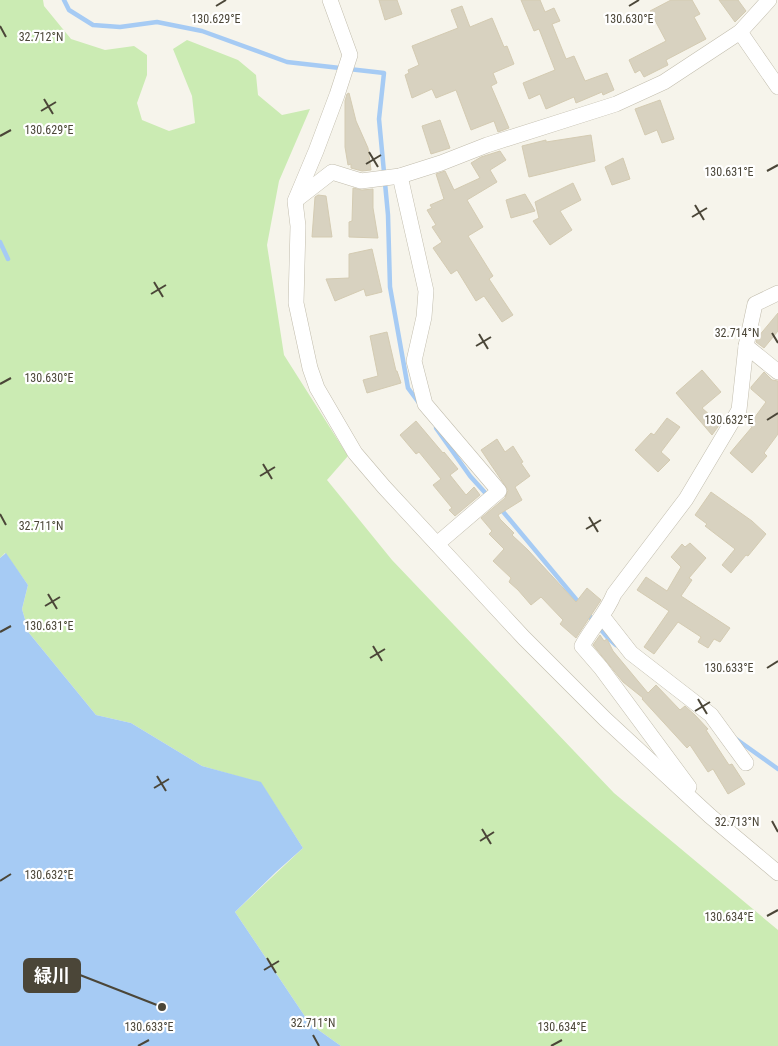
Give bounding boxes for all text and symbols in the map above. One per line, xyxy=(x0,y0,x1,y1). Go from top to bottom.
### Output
text: 130.629°E xyxy=(191,12,241,26)
text: 130.630°E xyxy=(604,12,654,26)
text: 32.712°N xyxy=(19,30,63,44)
text: 130.629°E xyxy=(24,123,74,137)
text: 130.631°E xyxy=(704,165,754,179)
text: 32.714°N xyxy=(715,326,759,340)
text: 130.630°E xyxy=(24,371,74,385)
text: 130.632°E xyxy=(704,413,754,427)
text: 32.711°N xyxy=(19,519,63,533)
text: 130.631°E xyxy=(24,619,74,633)
text: 130.633°E xyxy=(704,661,754,675)
text: 32.713°N xyxy=(715,815,759,829)
text: 130.632°E xyxy=(24,868,74,882)
text: 130.634°E xyxy=(704,910,754,924)
callout: 緑川 xyxy=(24,959,80,992)
text: 緑川 xyxy=(34,965,70,986)
text: 32.711°N xyxy=(291,1016,335,1030)
text: 130.633°E xyxy=(124,1020,174,1034)
text: 130.634°E xyxy=(537,1020,587,1034)

